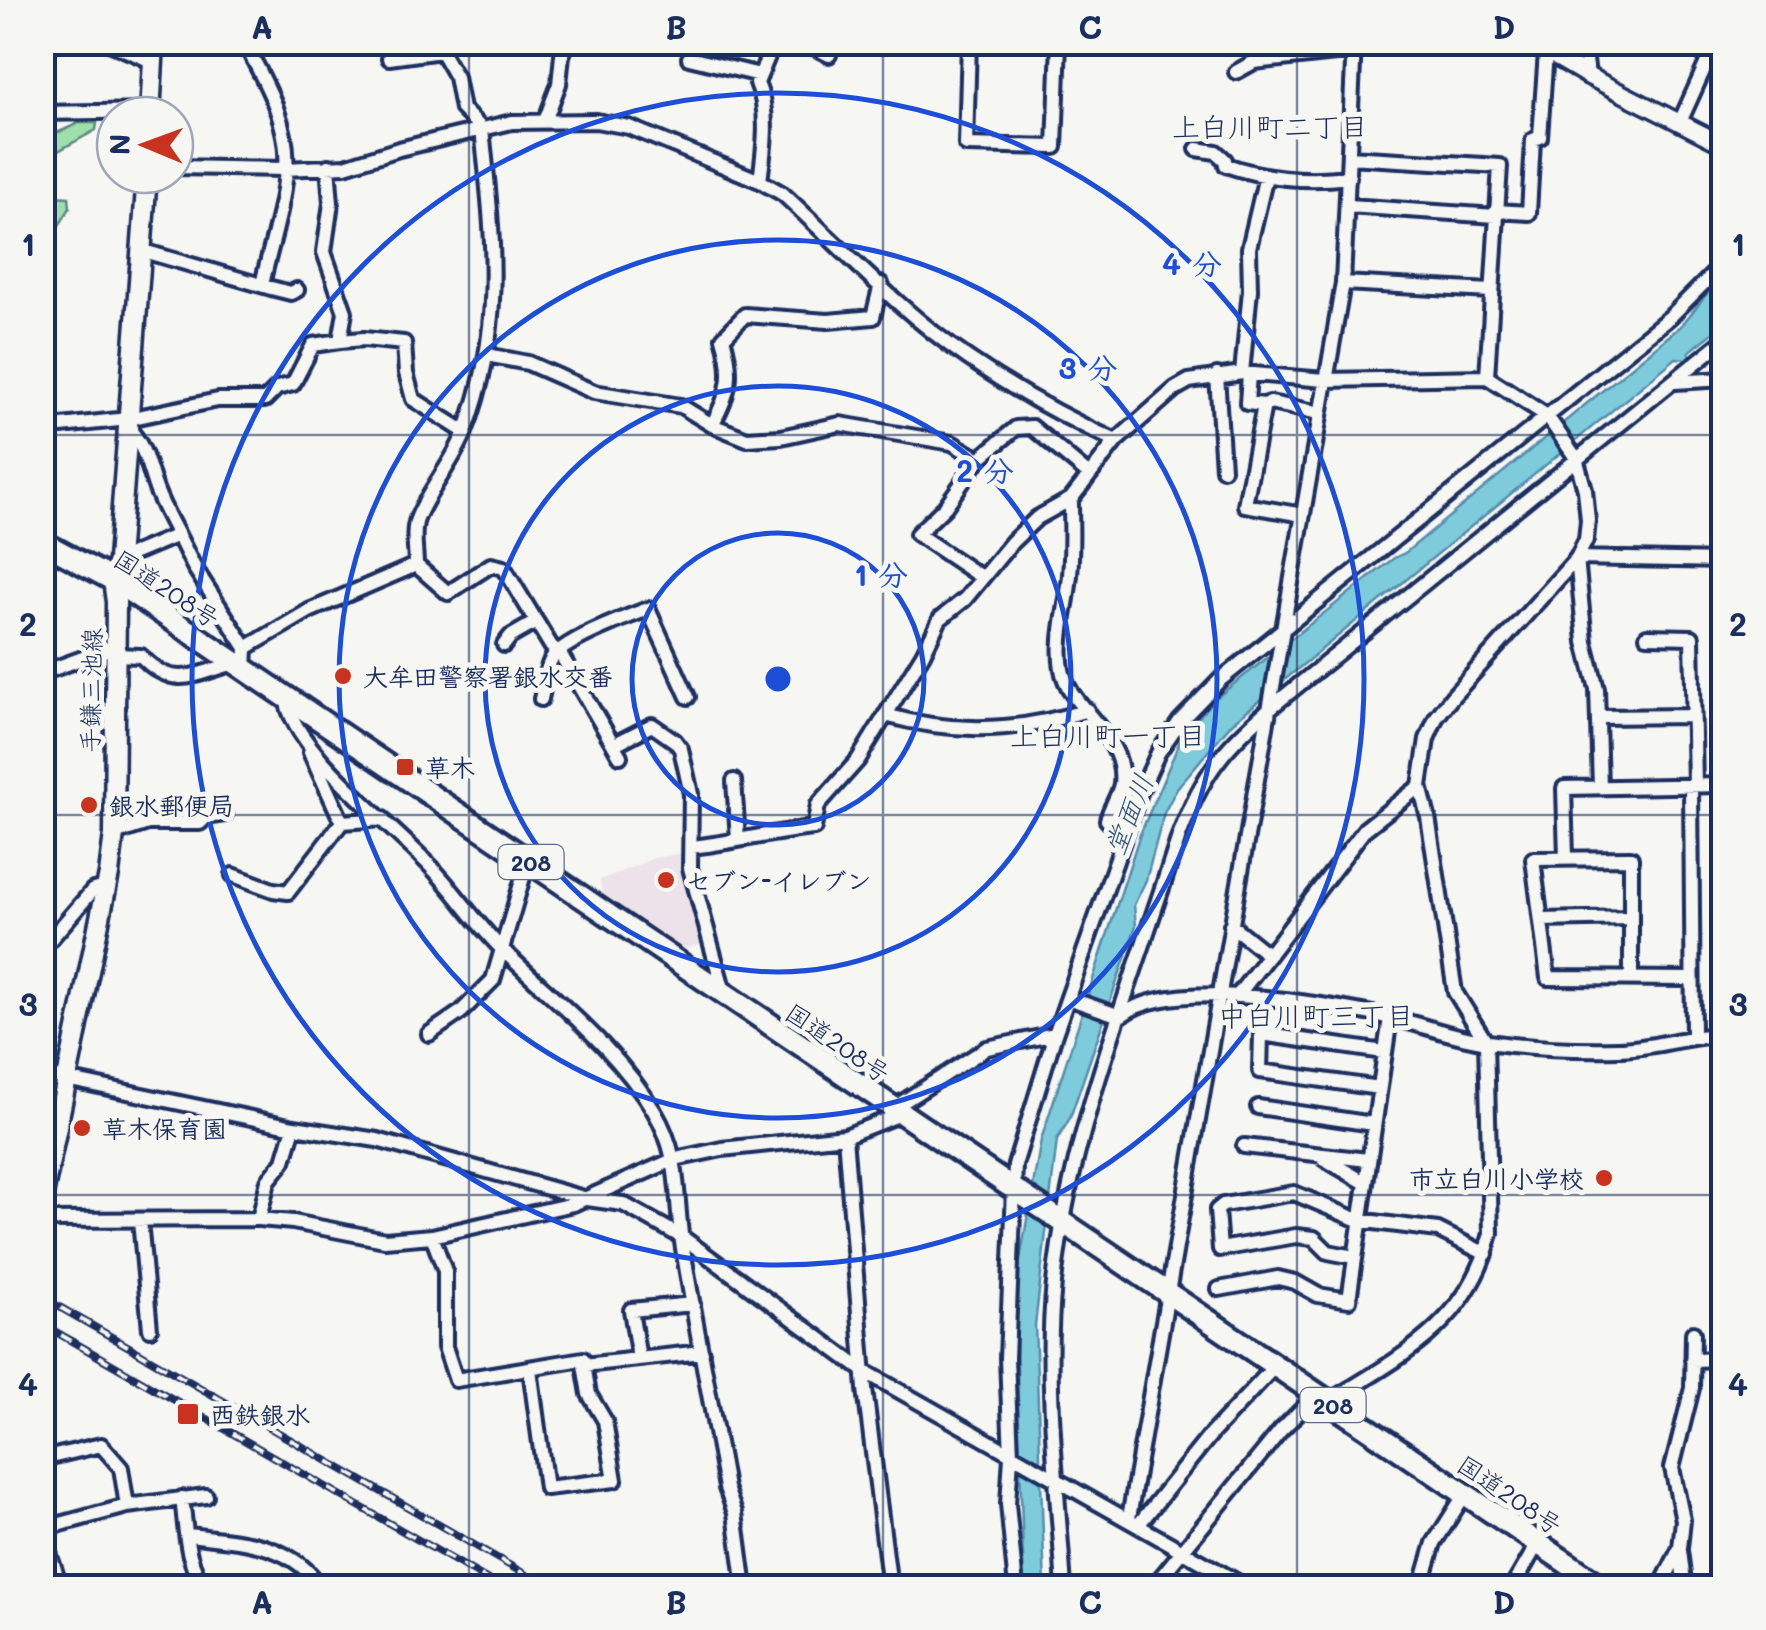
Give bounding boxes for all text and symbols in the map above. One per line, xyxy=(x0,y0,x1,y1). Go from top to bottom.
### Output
text: A xyxy=(251,5,273,47)
text: B xyxy=(665,5,687,47)
text: C xyxy=(1078,5,1102,47)
text: D xyxy=(1493,5,1515,47)
north arrow xyxy=(95,95,195,195)
district label: 上白川町二丁目 xyxy=(1172,108,1368,144)
text: N xyxy=(101,134,137,155)
text: 1 xyxy=(21,222,35,264)
text: 1 xyxy=(1731,222,1745,264)
text: 4 分 xyxy=(1162,243,1222,283)
text: 3 分 xyxy=(1059,347,1117,387)
text: 2 分 xyxy=(956,450,1014,490)
street label: 国道208号 xyxy=(108,542,226,634)
text: 1 分 xyxy=(854,554,908,594)
text: 2 xyxy=(19,602,37,644)
text: 2 xyxy=(1729,602,1747,644)
street label: 手鎌三池線 xyxy=(73,627,107,753)
place label: 大牟田警察署銀水交番 xyxy=(363,660,613,692)
centre of rings xyxy=(760,661,796,697)
marker: 大牟田警察署銀水交番 xyxy=(332,665,354,687)
district label: 上白川町一丁目 xyxy=(1010,717,1206,753)
place label: 草木 xyxy=(425,751,475,783)
marker: 草木 xyxy=(394,756,416,778)
water label: 堂面川 xyxy=(1096,768,1160,860)
place label: 銀水郵便局 xyxy=(109,789,234,821)
marker: 銀水郵便局 xyxy=(78,794,100,816)
road number: 208 xyxy=(498,845,564,879)
place label: セブン-イレブン xyxy=(686,864,872,896)
marker: セブン-イレブン xyxy=(655,869,677,891)
text: 3 xyxy=(18,982,38,1024)
text: 3 xyxy=(1728,982,1748,1024)
street label: 国道208号 xyxy=(780,995,896,1089)
district label: 中白川町三丁目 xyxy=(1218,997,1414,1033)
place label: 草木保育園 xyxy=(102,1112,227,1144)
marker: 草木保育園 xyxy=(71,1117,93,1139)
place label: 市立白川小学校 xyxy=(1409,1162,1584,1194)
marker: 市立白川小学校 xyxy=(1593,1167,1615,1189)
text: 4 xyxy=(18,1362,38,1404)
text: 4 xyxy=(1728,1362,1748,1404)
road number: 208 xyxy=(1300,1388,1366,1422)
place label: 西鉄銀水 xyxy=(210,1398,310,1430)
marker: 西鉄銀水 xyxy=(175,1401,201,1427)
street label: 国道208号 xyxy=(1452,1447,1568,1541)
text: A xyxy=(251,1580,273,1622)
text: B xyxy=(665,1580,687,1622)
text: C xyxy=(1078,1580,1102,1622)
text: D xyxy=(1493,1580,1515,1622)

